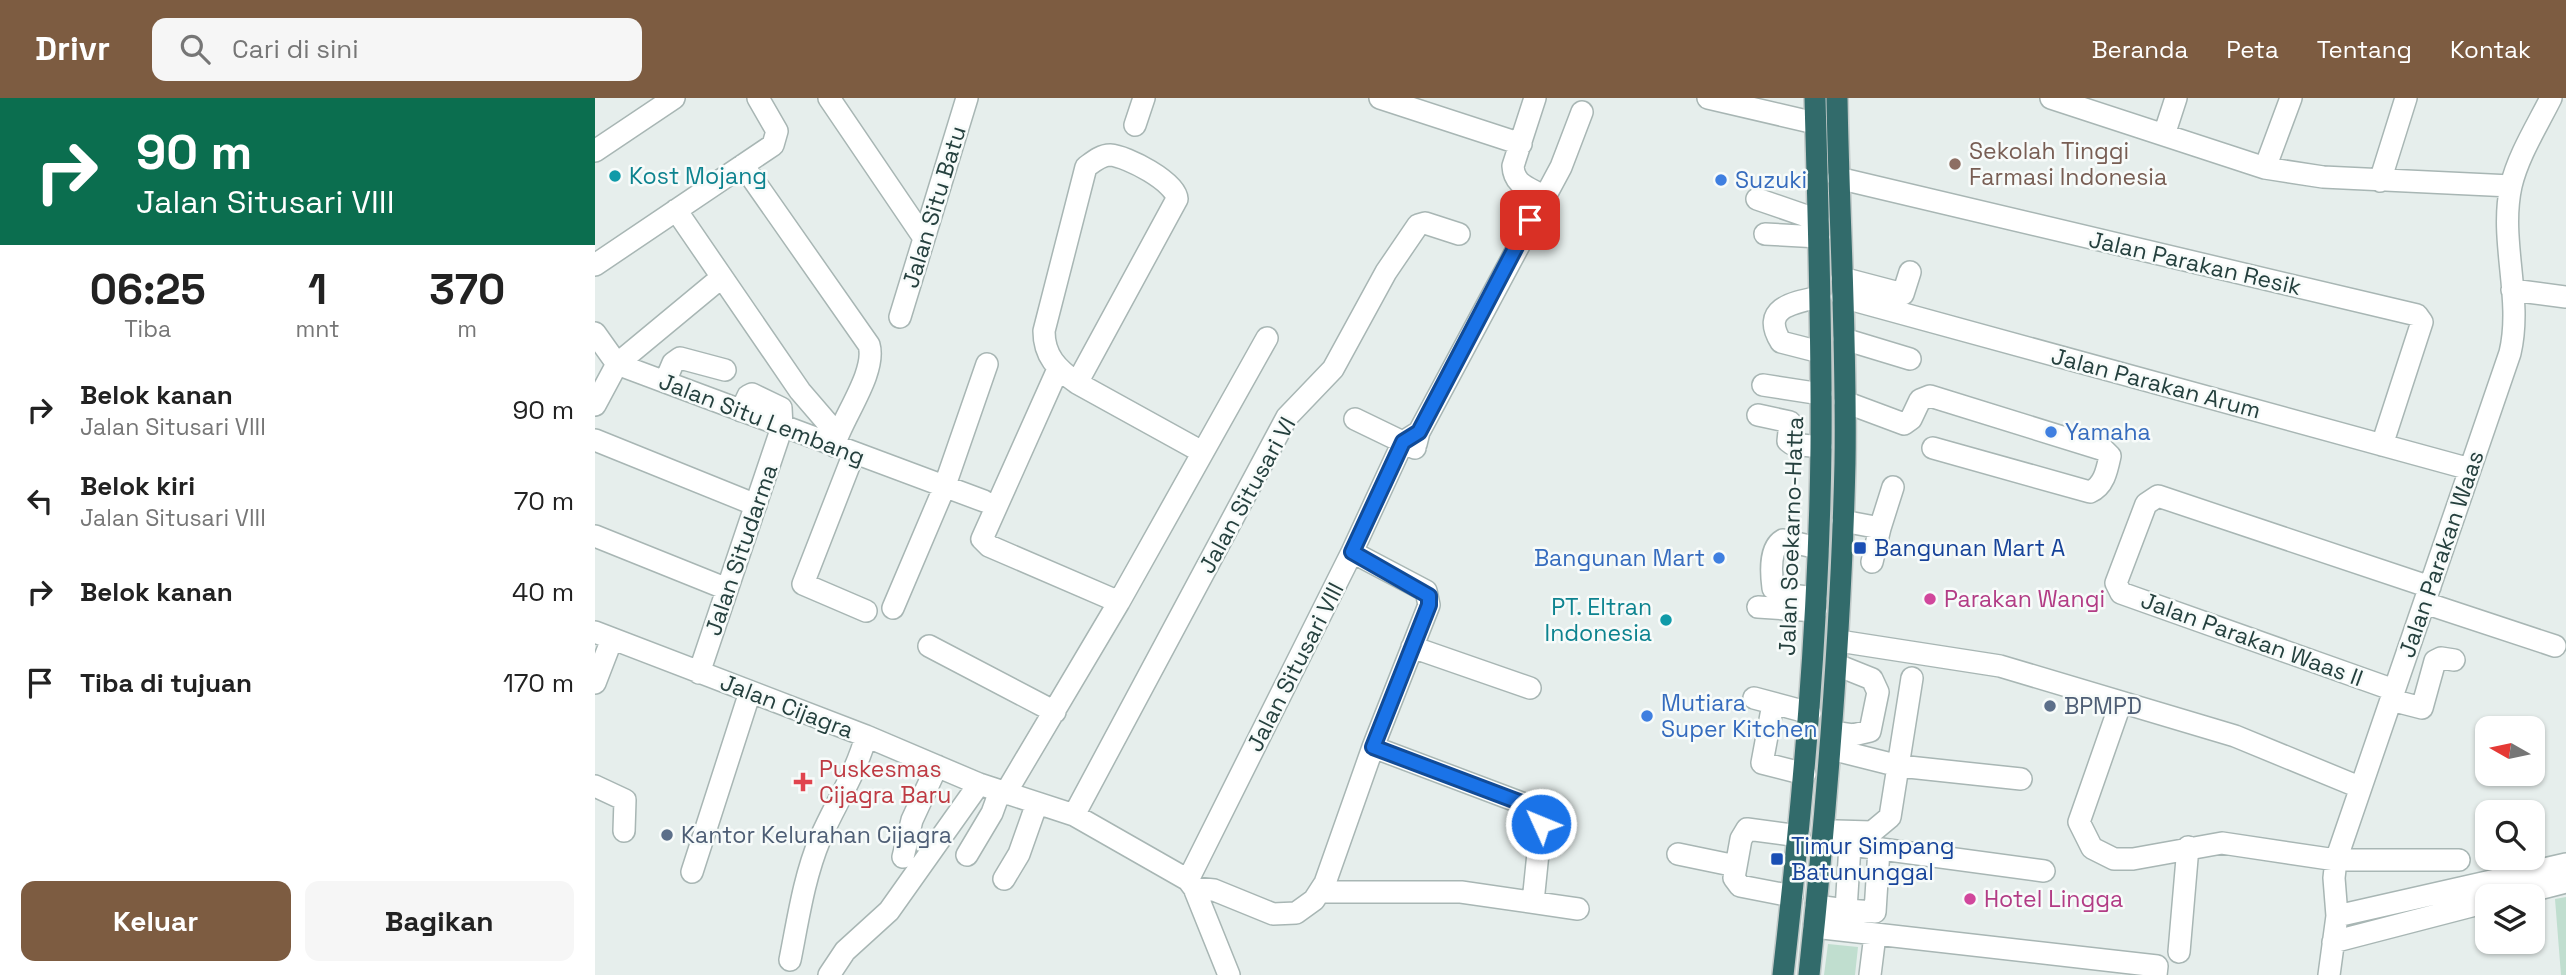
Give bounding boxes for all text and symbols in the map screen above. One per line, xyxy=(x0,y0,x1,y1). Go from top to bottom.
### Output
search box xyxy=(152,18,642,81)
text: Drivr xyxy=(35,28,110,70)
icon: search xyxy=(176,30,214,68)
text: Cari di sini xyxy=(232,32,359,66)
text: Beranda xyxy=(2092,34,2188,65)
text: Peta xyxy=(2226,34,2279,65)
text: Tentang xyxy=(2317,34,2412,65)
text: Kontak xyxy=(2450,34,2531,65)
text: 90 m xyxy=(136,121,252,183)
street label: Jalan Situ Batu xyxy=(895,122,973,292)
icon: right xyxy=(21,126,112,217)
place label: Sekolah Tinggi Farmasi Indonesia xyxy=(1969,136,2167,192)
marker: Sekolah Tinggi Farmasi Indonesia xyxy=(1947,156,1963,172)
place label: Kost Mojang xyxy=(629,161,767,191)
place label: Suzuki xyxy=(1735,165,1807,195)
marker: Kost Mojang xyxy=(607,168,623,184)
marker: Suzuki xyxy=(1713,172,1729,188)
text: Jalan Situsari VIII xyxy=(136,182,394,222)
pin xyxy=(1500,190,1560,250)
icon: arrive xyxy=(1511,201,1549,239)
street label: Jalan Parakan Resik xyxy=(2086,224,2304,302)
text: 06:25 xyxy=(90,263,206,316)
text: 1 xyxy=(308,263,327,316)
text: 370 xyxy=(429,263,505,316)
text: Tiba xyxy=(124,314,171,344)
text: mnt xyxy=(295,314,340,344)
text: m xyxy=(457,314,477,344)
street label: Jalan Parakan Arum xyxy=(2048,341,2264,425)
street label: Jalan Situ Lembang xyxy=(655,366,869,472)
text: Belok kanan xyxy=(80,378,233,412)
icon: right xyxy=(21,391,59,429)
text: 90 m xyxy=(512,393,574,427)
street label: Jalan Situsari VI xyxy=(1192,411,1302,579)
text: Jalan Situsari VIII xyxy=(80,412,266,442)
street label: Jalan Soekarno-Hatta xyxy=(1772,416,1810,656)
place label: Yamaha xyxy=(2065,417,2151,447)
marker: Yamaha xyxy=(2043,424,2059,440)
street label: Jalan Parakan Waas xyxy=(2391,447,2491,661)
street label: Jalan Situdarma xyxy=(698,460,784,640)
text: Belok kiri xyxy=(80,469,195,503)
icon: left xyxy=(21,482,59,520)
text: 70 m xyxy=(514,484,574,518)
text: Jalan Situsari VIII xyxy=(80,503,266,533)
place label: Bangunan Mart A xyxy=(1874,533,2065,563)
marker: Bangunan Mart A xyxy=(1852,540,1868,556)
place label: Bangunan Mart xyxy=(1534,543,1705,573)
marker: Bangunan Mart xyxy=(1711,550,1727,566)
icon: right xyxy=(21,573,59,611)
text: Belok kanan xyxy=(80,575,233,609)
text: 40 m xyxy=(512,575,574,609)
street label: Jalan Situsari VIII xyxy=(1239,577,1351,757)
place label: Parakan Wangi xyxy=(1944,584,2105,614)
street label: Jalan Parakan Waas II xyxy=(2137,585,2367,693)
marker: Parakan Wangi xyxy=(1922,591,1938,607)
place label: PT. Eltran Indonesia xyxy=(1545,592,1652,648)
marker: PT. Eltran Indonesia xyxy=(1658,612,1674,628)
icon: arrive xyxy=(21,664,59,702)
text: Tiba di tujuan xyxy=(80,666,252,700)
text: 170 m xyxy=(503,666,574,700)
street label: Jalan Cijagra xyxy=(716,667,858,745)
place label: Mutiara Super Kitchen xyxy=(1661,688,1818,744)
place label: BPMPD xyxy=(2064,691,2142,721)
marker: BPMPD xyxy=(2042,698,2058,714)
marker: Mutiara Super Kitchen xyxy=(1639,708,1655,724)
north arrow xyxy=(2475,716,2545,786)
map controls xyxy=(2475,716,2545,954)
place label: Puskesmas Cijagra Baru xyxy=(819,754,951,810)
marker: Puskesmas Cijagra Baru xyxy=(793,772,813,792)
position arrow xyxy=(1504,787,1578,861)
button: search xyxy=(2475,800,2545,870)
place label: Kantor Kelurahan Cijagra xyxy=(681,820,952,850)
marker: Kantor Kelurahan Cijagra xyxy=(659,827,675,843)
place label: Timur Simpang Batununggal xyxy=(1791,831,1955,887)
marker: Timur Simpang Batununggal xyxy=(1769,851,1785,867)
button: Keluar xyxy=(21,881,291,961)
button: Bagikan xyxy=(305,881,574,961)
place label: Hotel Lingga xyxy=(1984,884,2123,914)
button: layers xyxy=(2475,884,2545,954)
marker: Hotel Lingga xyxy=(1962,891,1978,907)

